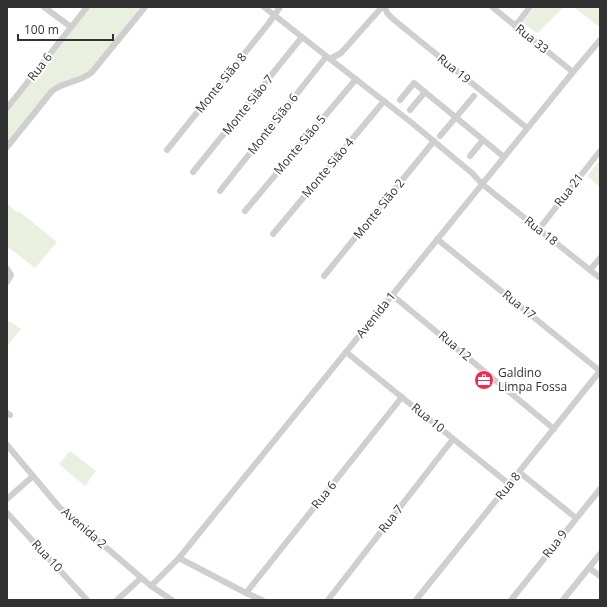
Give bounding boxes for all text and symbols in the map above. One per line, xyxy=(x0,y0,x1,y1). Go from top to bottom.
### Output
scale bar xyxy=(18,16,113,42)
street label: Rua 33 xyxy=(512,20,553,57)
text: 100 m xyxy=(24,21,59,38)
street label: Rua 6 xyxy=(23,49,56,84)
street label: Monte Sião 8 xyxy=(191,49,250,116)
street label: Rua 19 xyxy=(434,50,475,87)
street label: Monte Sião 7 xyxy=(218,71,277,138)
street label: Monte Sião 6 xyxy=(243,90,302,158)
street label: Monte Sião 5 xyxy=(270,111,330,178)
street label: Monte Sião 4 xyxy=(298,134,358,201)
street label: Rua 21 xyxy=(550,169,587,210)
street label: Monte Sião 2 xyxy=(349,175,408,242)
street label: Rua 18 xyxy=(521,212,562,249)
street label: Rua 17 xyxy=(499,286,540,323)
street label: Avenida 1 xyxy=(352,288,399,341)
street label: Rua 12 xyxy=(435,327,476,365)
place label: Galdino Limpa Fossa xyxy=(498,364,567,395)
office icon: Galdino Limpa Fossa xyxy=(473,369,495,391)
street label: Rua 10 xyxy=(408,399,449,436)
street label: Rua 8 xyxy=(491,468,524,503)
street label: Rua 6 xyxy=(307,477,340,512)
street label: Rua 7 xyxy=(374,501,407,536)
street label: Avenida 2 xyxy=(58,503,111,552)
street label: Rua 9 xyxy=(538,526,571,561)
street label: Rua 10 xyxy=(28,536,67,576)

